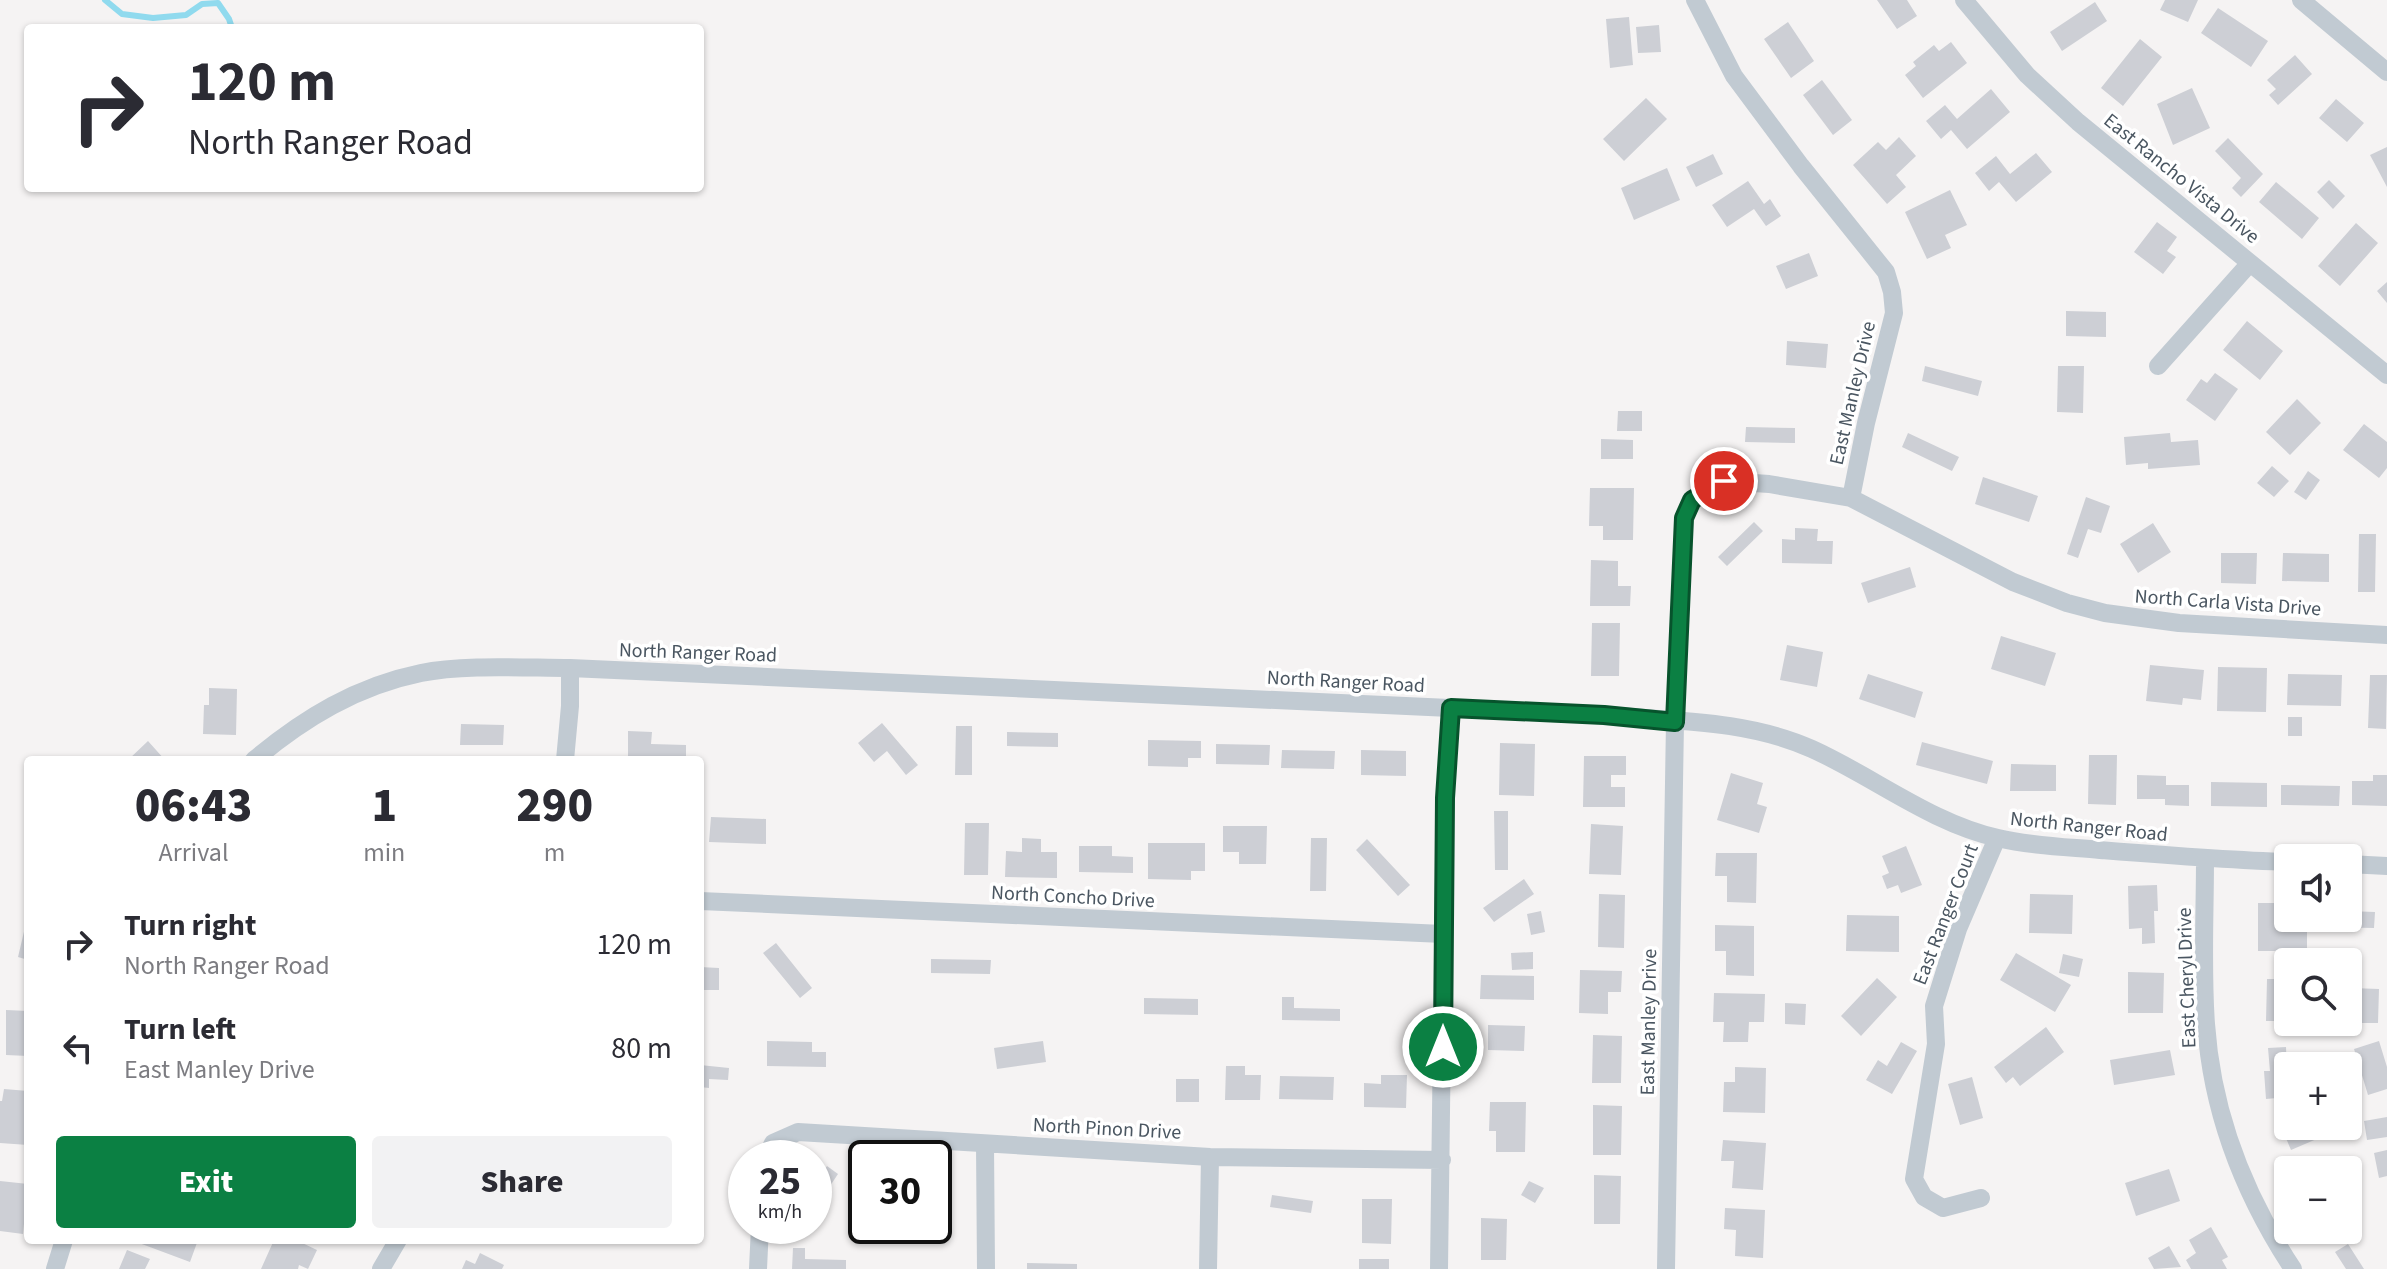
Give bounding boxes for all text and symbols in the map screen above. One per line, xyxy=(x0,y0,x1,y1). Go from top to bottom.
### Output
text: 120 m xyxy=(188,43,336,122)
icon: right xyxy=(56,56,160,160)
street label: East Rancho Vista Drive xyxy=(2097,107,2265,251)
text: North Ranger Road xyxy=(188,117,473,168)
street label: East Manley Drive xyxy=(1823,319,1883,468)
pin xyxy=(1690,447,1758,515)
icon: arrive xyxy=(1702,459,1746,503)
street label: North Carla Vista Drive xyxy=(2134,583,2322,623)
street label: North Ranger Road xyxy=(618,636,778,670)
street label: North Ranger Road xyxy=(1266,664,1426,700)
text: 06:43 xyxy=(135,772,252,840)
text: 1 xyxy=(371,772,397,840)
text: 290 xyxy=(516,772,593,840)
street label: North Ranger Road xyxy=(2009,805,2169,849)
text: Arrival xyxy=(159,834,229,871)
text: min xyxy=(363,834,405,871)
text: m xyxy=(544,834,565,871)
street label: East Ranger Court xyxy=(1906,839,1986,989)
map controls xyxy=(2274,844,2362,1244)
button: sound xyxy=(2274,844,2362,932)
street label: North Concho Drive xyxy=(990,879,1156,915)
text: Turn right xyxy=(124,904,256,947)
street label: East Cheryl Drive xyxy=(2171,907,2203,1049)
icon: right xyxy=(56,922,100,966)
text: 120 m xyxy=(596,923,672,966)
text: North Ranger Road xyxy=(124,947,330,984)
street label: East Manley Drive xyxy=(1634,948,1664,1096)
button: search xyxy=(2274,948,2362,1036)
position arrow xyxy=(1401,1005,1485,1089)
text: Turn left xyxy=(124,1008,236,1051)
icon: left xyxy=(56,1026,100,1070)
text: 80 m xyxy=(611,1027,672,1070)
text: East Manley Drive xyxy=(124,1051,315,1088)
button: + xyxy=(2274,1052,2362,1140)
street label: North Pinon Drive xyxy=(1032,1111,1182,1147)
button: Exit xyxy=(56,1136,356,1228)
button: Share xyxy=(372,1136,672,1228)
speed limit sign: 30 xyxy=(848,1140,952,1244)
text: 25 xyxy=(759,1153,801,1210)
button: − xyxy=(2274,1156,2362,1244)
text: km/h xyxy=(758,1198,802,1226)

